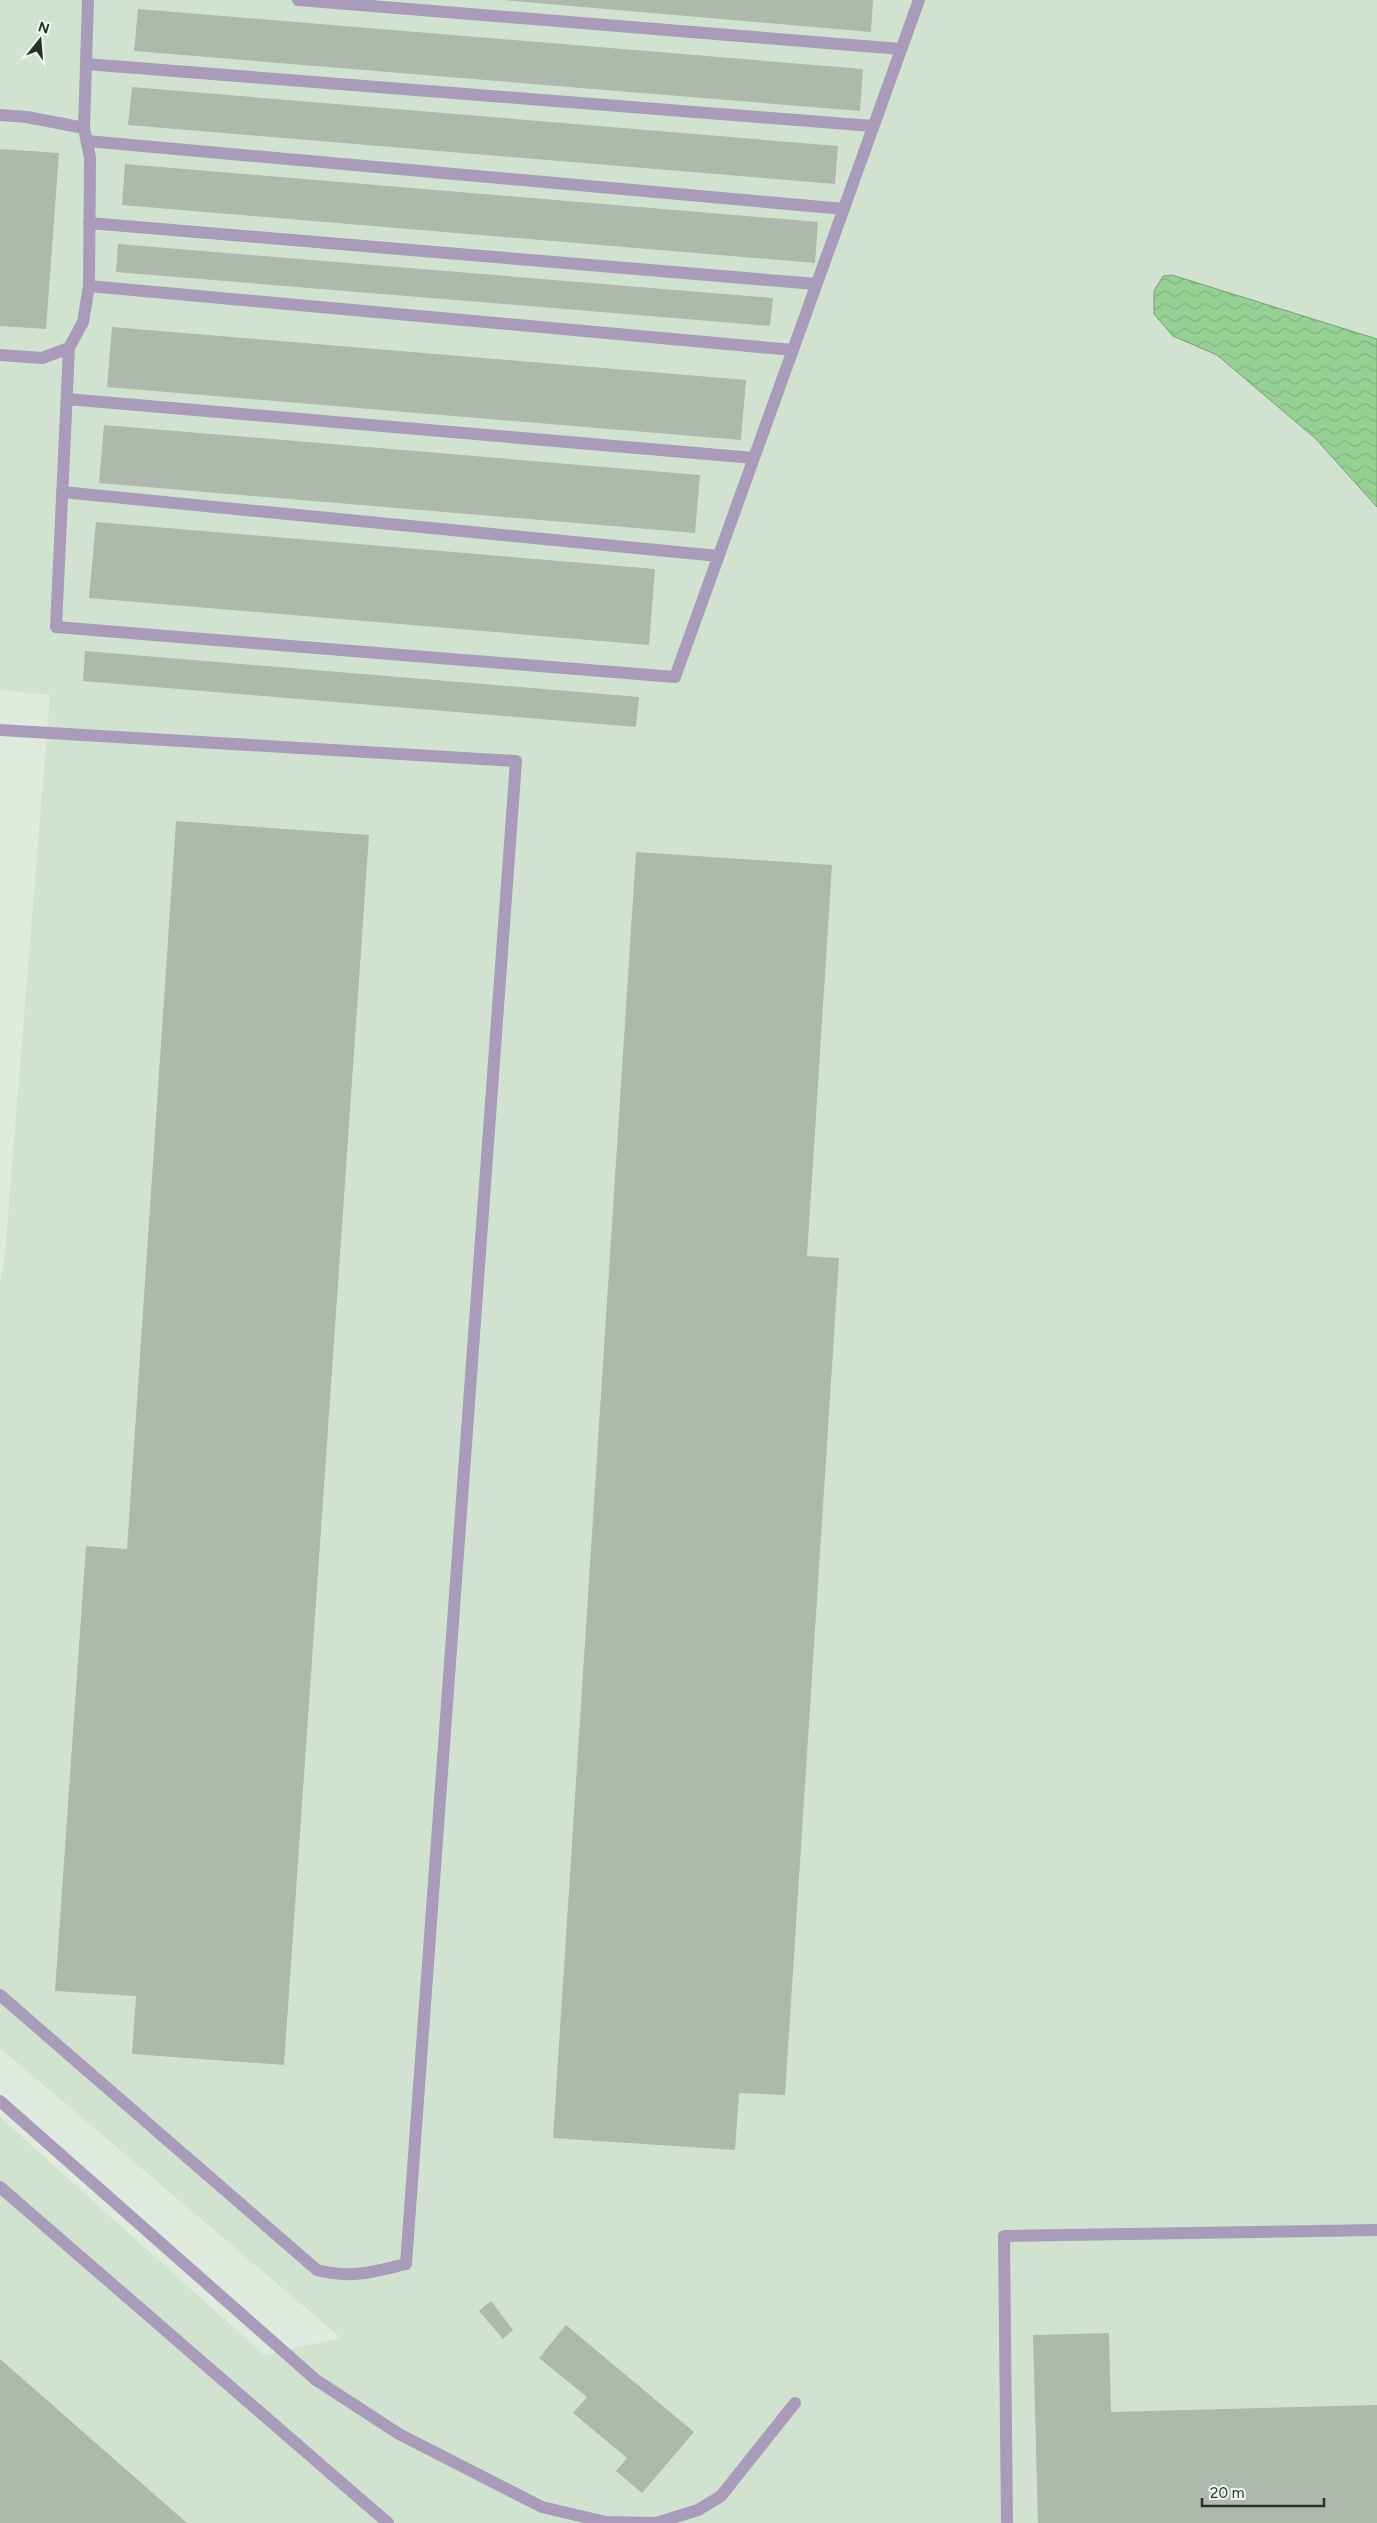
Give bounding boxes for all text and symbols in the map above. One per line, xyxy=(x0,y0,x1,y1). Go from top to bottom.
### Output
north arrow xyxy=(15,15,65,65)
text: N xyxy=(36,18,51,38)
scale bar xyxy=(1202,2476,1324,2508)
text: 20 m xyxy=(1210,2484,1244,2502)

